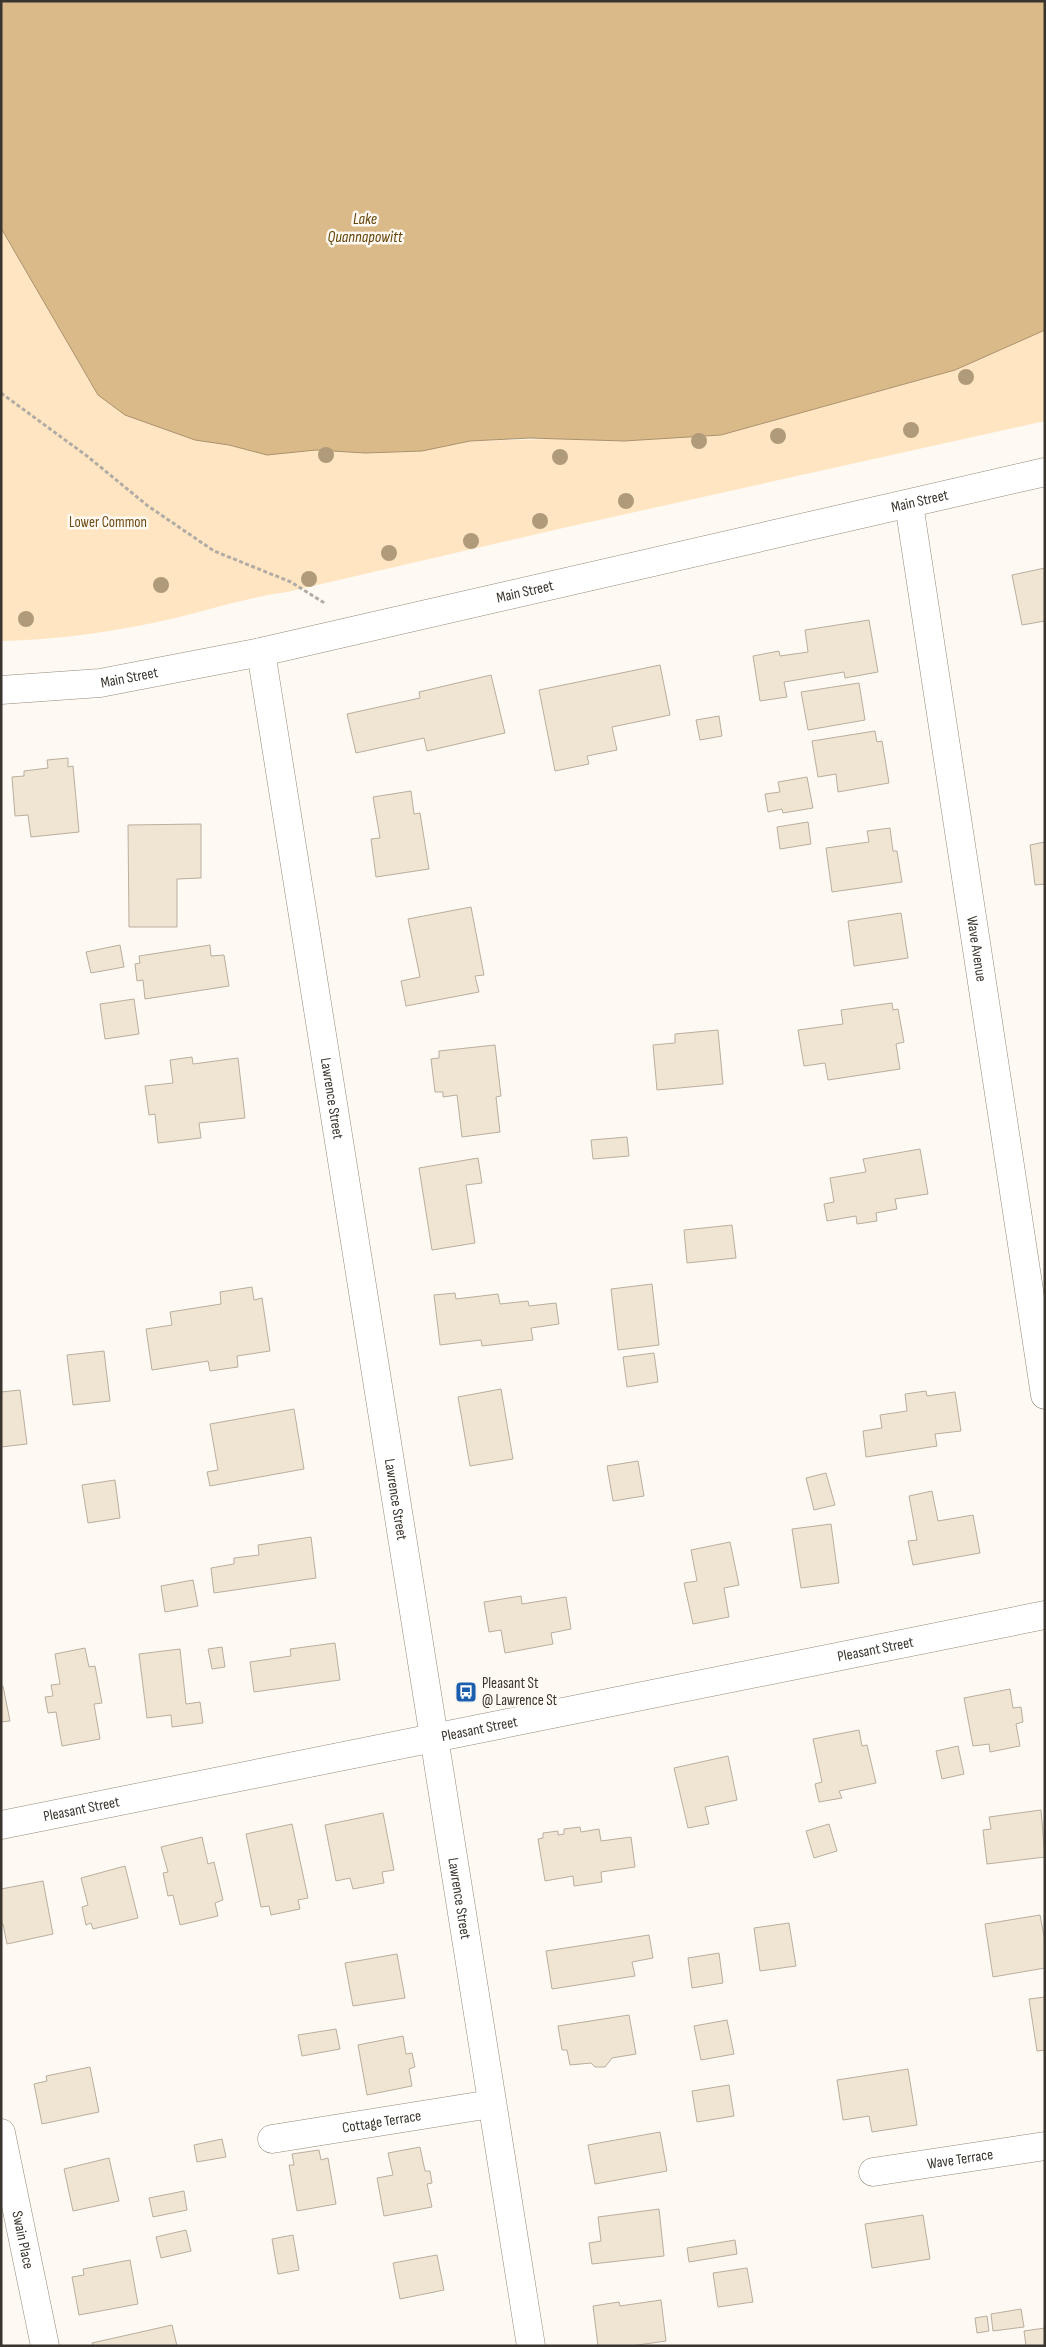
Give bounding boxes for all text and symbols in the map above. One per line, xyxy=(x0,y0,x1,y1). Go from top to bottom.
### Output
water label: Lake Quannapowitt xyxy=(328,210,404,247)
street label: Main Street xyxy=(889,485,951,517)
park label: Lower Common xyxy=(69,513,147,532)
street label: Main Street xyxy=(495,576,556,608)
street label: Main Street xyxy=(99,663,160,693)
street label: Wave Avenue xyxy=(962,915,991,983)
street label: Lawrence Street xyxy=(316,1056,348,1141)
street label: Lawrence Street xyxy=(380,1457,411,1542)
street label: Pleasant Street xyxy=(836,1633,916,1667)
place label: Pleasant St @ Lawrence St xyxy=(482,1674,558,1710)
bus stop icon: Pleasant St @ Lawrence St xyxy=(454,1680,478,1704)
street label: Pleasant Street xyxy=(440,1712,520,1746)
street label: Pleasant Street xyxy=(42,1792,122,1826)
street label: Lawrence Street xyxy=(443,1856,475,1941)
street label: Cottage Terrace xyxy=(341,2106,423,2138)
street label: Wave Terrace xyxy=(926,2145,994,2174)
street label: Swain Place xyxy=(7,2209,38,2271)

